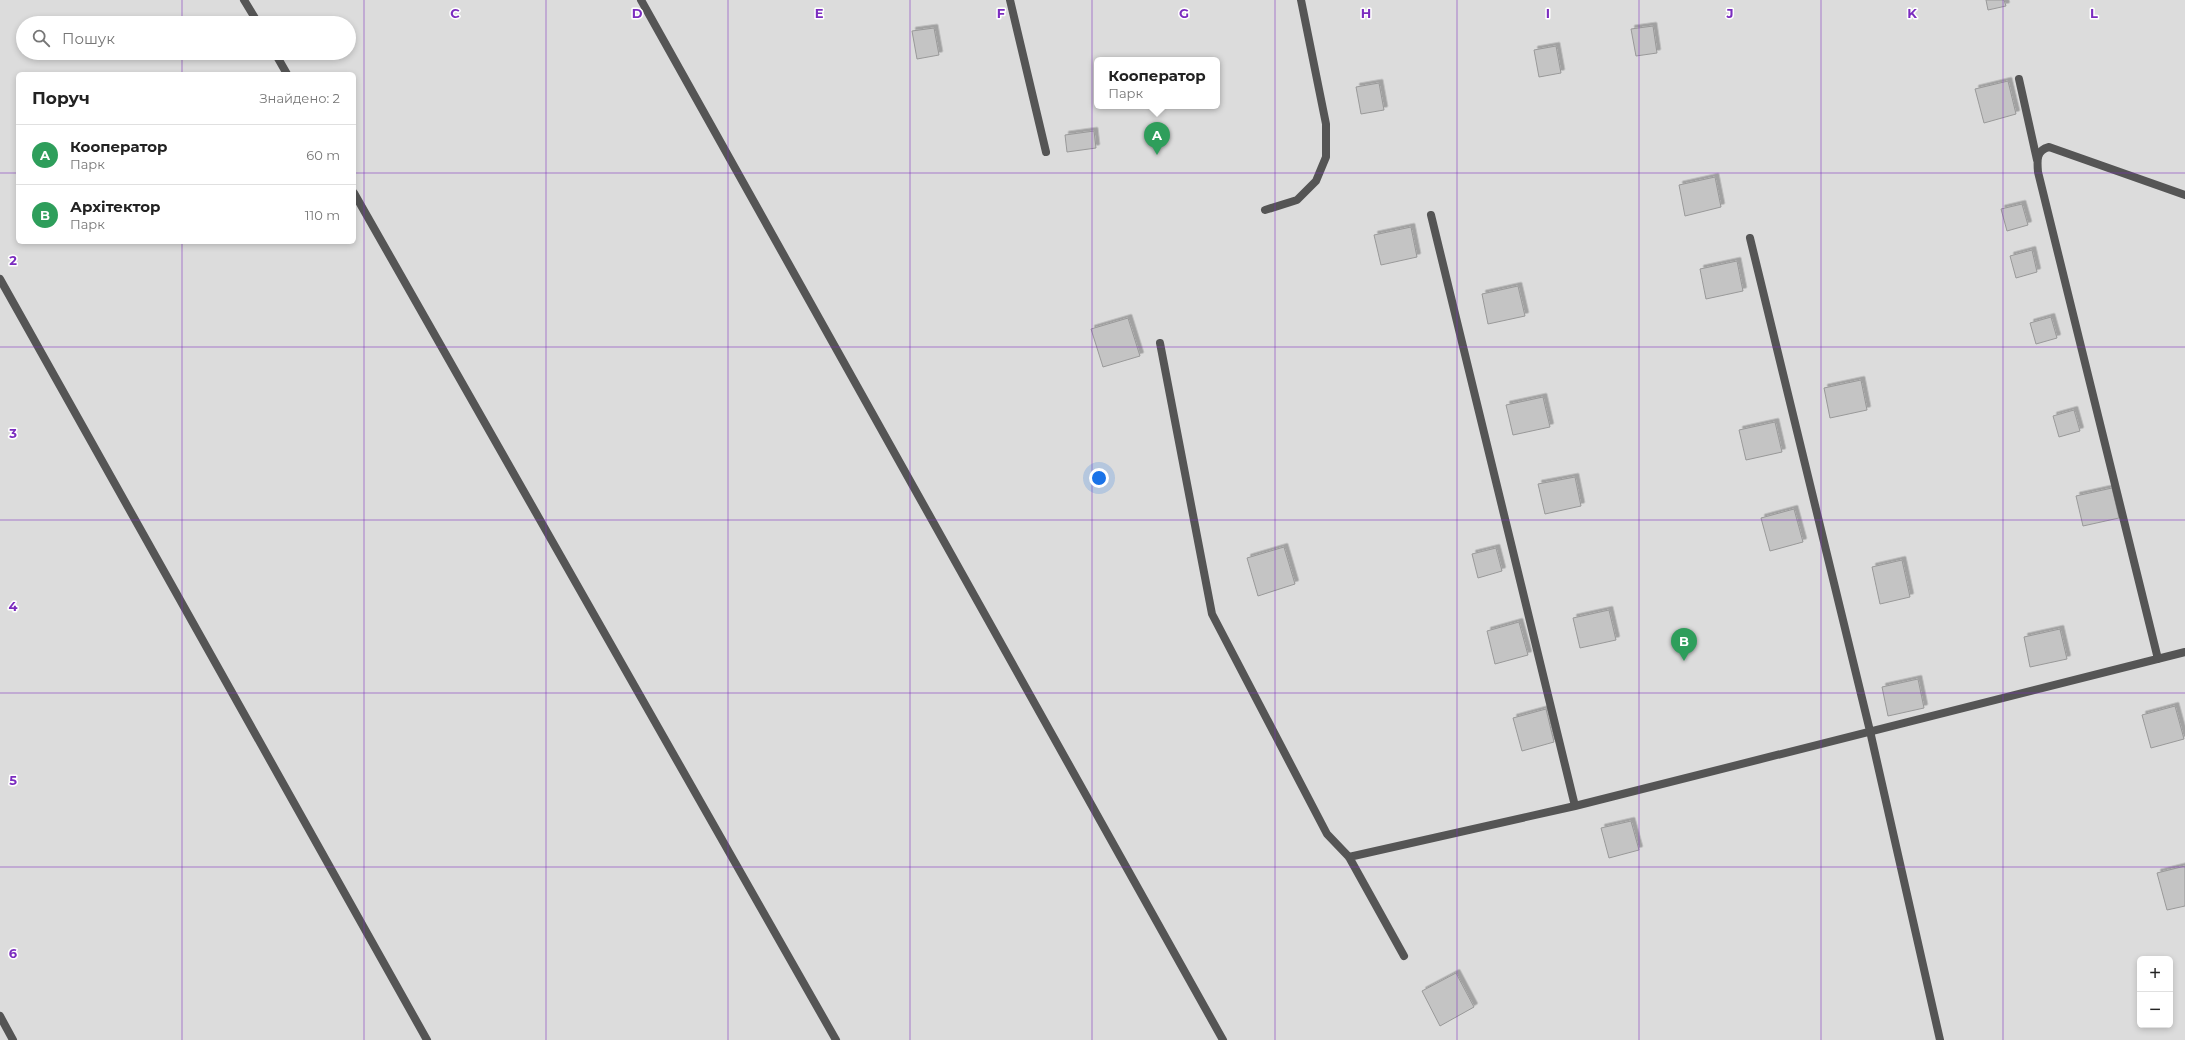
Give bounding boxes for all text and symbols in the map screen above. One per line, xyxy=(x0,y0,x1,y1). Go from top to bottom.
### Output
text: C xyxy=(450,5,460,21)
text: D xyxy=(632,5,643,21)
text: E xyxy=(815,5,824,21)
text: F xyxy=(997,5,1005,21)
text: G xyxy=(1179,5,1189,21)
text: H xyxy=(1361,5,1371,21)
text: I xyxy=(1546,5,1550,21)
text: J xyxy=(1725,5,1734,21)
text: K xyxy=(1907,5,1917,21)
text: L xyxy=(2090,5,2098,21)
search box xyxy=(16,16,356,60)
icon: search xyxy=(30,27,52,49)
text: Пошук xyxy=(62,29,115,48)
popup xyxy=(1094,57,1220,109)
text: Кооператор xyxy=(1108,66,1206,85)
text: Парк xyxy=(1108,85,1143,101)
text: Поруч xyxy=(32,88,90,108)
text: Знайдено: 2 xyxy=(260,90,340,106)
pin: A xyxy=(1144,122,1170,155)
text: Кооператор xyxy=(70,137,167,156)
text: A xyxy=(40,147,50,163)
text: 60 m xyxy=(306,147,340,163)
text: Парк xyxy=(70,156,105,172)
text: Архітектор xyxy=(70,197,160,216)
text: B xyxy=(40,207,50,223)
text: 110 m xyxy=(305,207,340,223)
text: Парк xyxy=(70,216,105,232)
text: 2 xyxy=(9,252,17,268)
text: 3 xyxy=(8,425,17,441)
your location xyxy=(1089,468,1109,488)
text: 4 xyxy=(9,598,18,614)
pin: B xyxy=(1671,628,1697,661)
text: 5 xyxy=(9,772,17,788)
text: 6 xyxy=(9,945,18,961)
map controls xyxy=(2137,956,2173,1028)
button: + xyxy=(2137,956,2173,992)
button: − xyxy=(2137,992,2173,1028)

